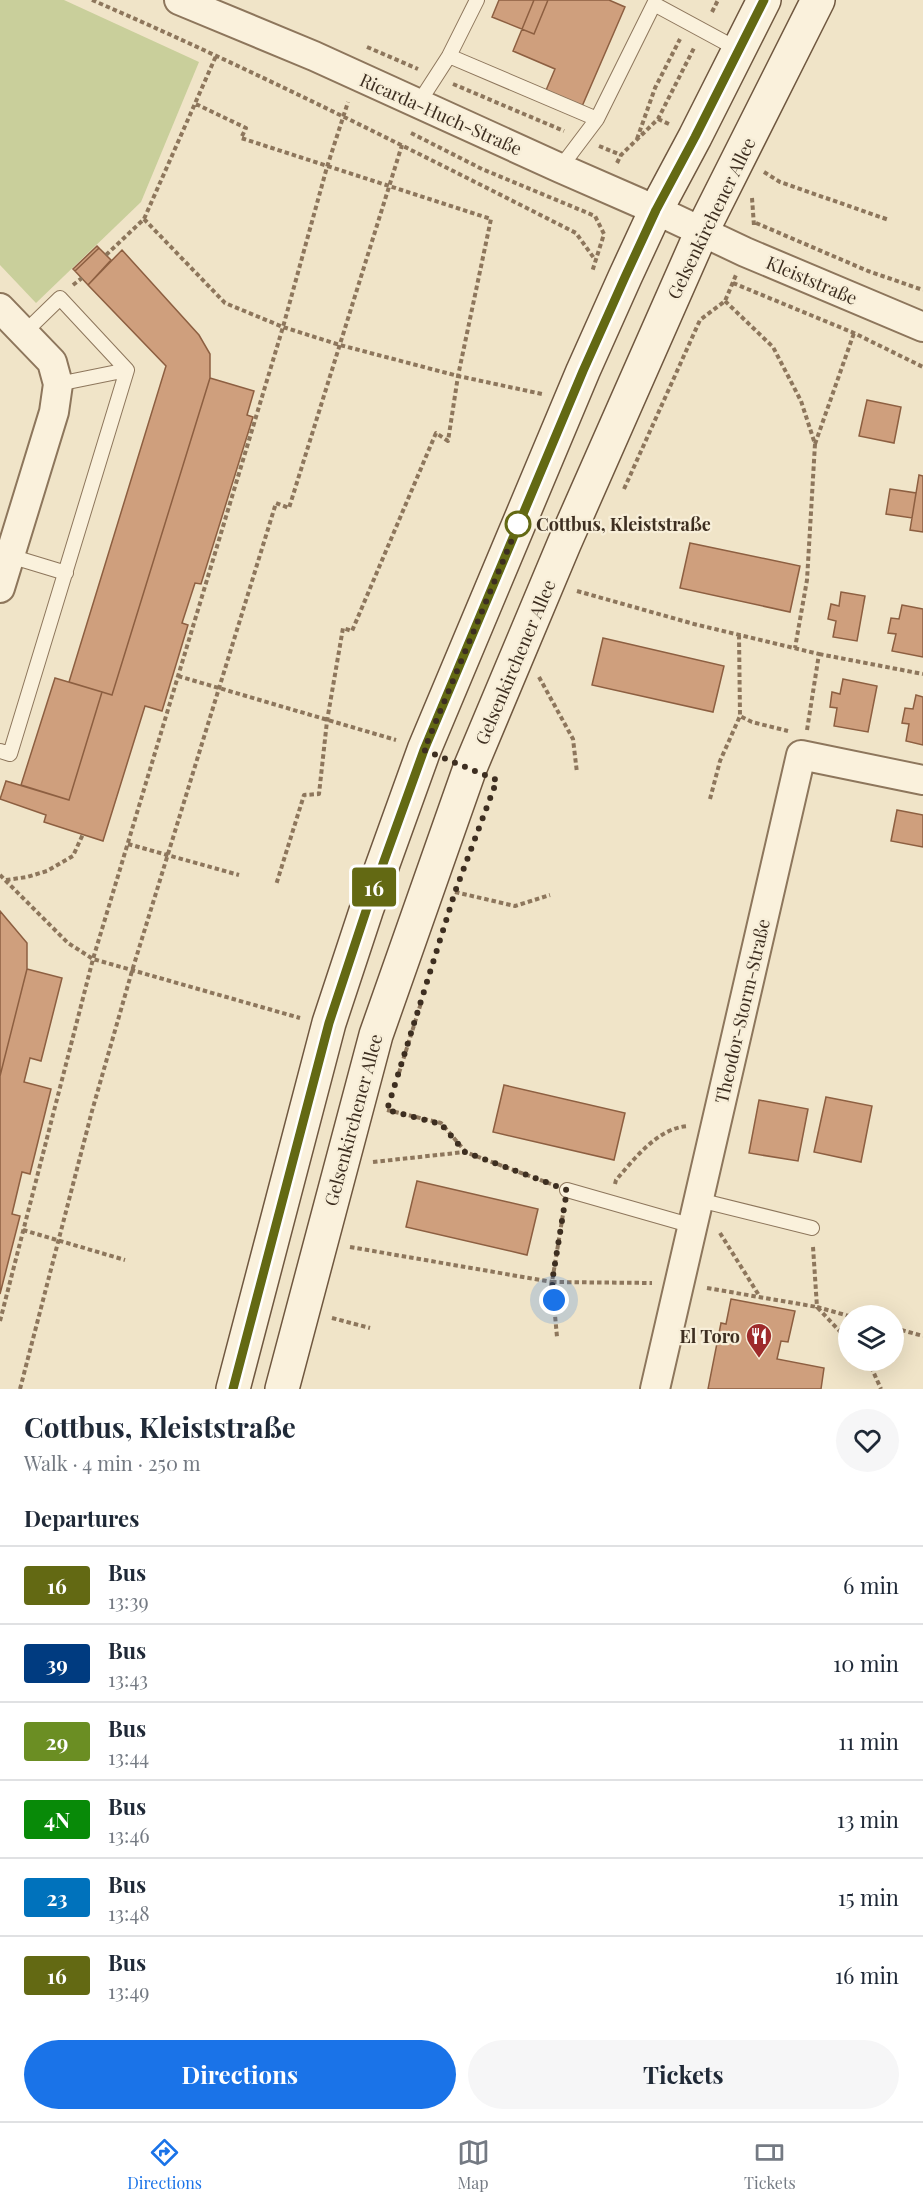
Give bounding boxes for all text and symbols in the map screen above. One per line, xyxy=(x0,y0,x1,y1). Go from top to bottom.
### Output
street label: Ricarda-Huch-Straße xyxy=(356,67,526,161)
street label: Gelsenkirchener Allee xyxy=(661,133,761,303)
street label: Kleiststraße xyxy=(763,250,861,310)
marker: Cottbus, Kleiststraße xyxy=(505,511,531,537)
place label: Cottbus, Kleiststraße xyxy=(536,512,711,536)
street label: Gelsenkirchener Allee xyxy=(469,576,561,748)
line badge: 16 xyxy=(347,868,401,906)
text: 16 xyxy=(364,873,384,901)
street label: Theodor-Storm-Straße xyxy=(709,916,775,1106)
street label: Gelsenkirchener Allee xyxy=(318,1031,388,1209)
your location xyxy=(539,1285,569,1315)
map controls xyxy=(838,1305,904,1371)
button: layers xyxy=(838,1305,904,1371)
restaurant icon: El Toro xyxy=(744,1321,774,1359)
place label: El Toro xyxy=(679,1324,740,1348)
text: Cottbus, Kleiststraße xyxy=(24,1408,296,1445)
button: heart xyxy=(836,1409,899,1472)
text: Walk · 4 min · 250 m xyxy=(24,1449,201,1476)
text: Departures xyxy=(24,1503,139,1533)
text: Bus xyxy=(108,1557,146,1587)
text: 6 min xyxy=(843,1570,899,1600)
text: 16 xyxy=(47,1571,67,1599)
text: 13:39 xyxy=(108,1587,149,1614)
text: Bus xyxy=(108,1635,146,1665)
text: 10 min xyxy=(833,1648,899,1678)
text: 39 xyxy=(46,1649,68,1677)
text: 13:43 xyxy=(108,1665,148,1692)
text: Bus xyxy=(108,1713,146,1743)
text: 11 min xyxy=(838,1726,899,1756)
text: 29 xyxy=(46,1727,68,1755)
text: 13:44 xyxy=(108,1743,149,1770)
text: Bus xyxy=(108,1791,146,1821)
text: 13 min xyxy=(837,1804,899,1834)
text: 4N xyxy=(44,1805,70,1833)
text: 13:46 xyxy=(108,1821,150,1848)
text: Bus xyxy=(108,1869,146,1899)
text: 15 min xyxy=(838,1882,899,1912)
text: 23 xyxy=(46,1883,68,1911)
text: 13:48 xyxy=(108,1899,150,1926)
text: Bus xyxy=(108,1947,146,1977)
text: 16 min xyxy=(835,1960,899,1990)
text: 16 xyxy=(47,1961,67,1989)
text: 13:49 xyxy=(108,1977,149,2004)
button: Directions xyxy=(24,2040,456,2109)
button: Tickets xyxy=(468,2040,899,2109)
tab: Directions xyxy=(127,2136,202,2193)
tab: Map xyxy=(457,2136,490,2193)
tab: Tickets xyxy=(744,2136,796,2193)

